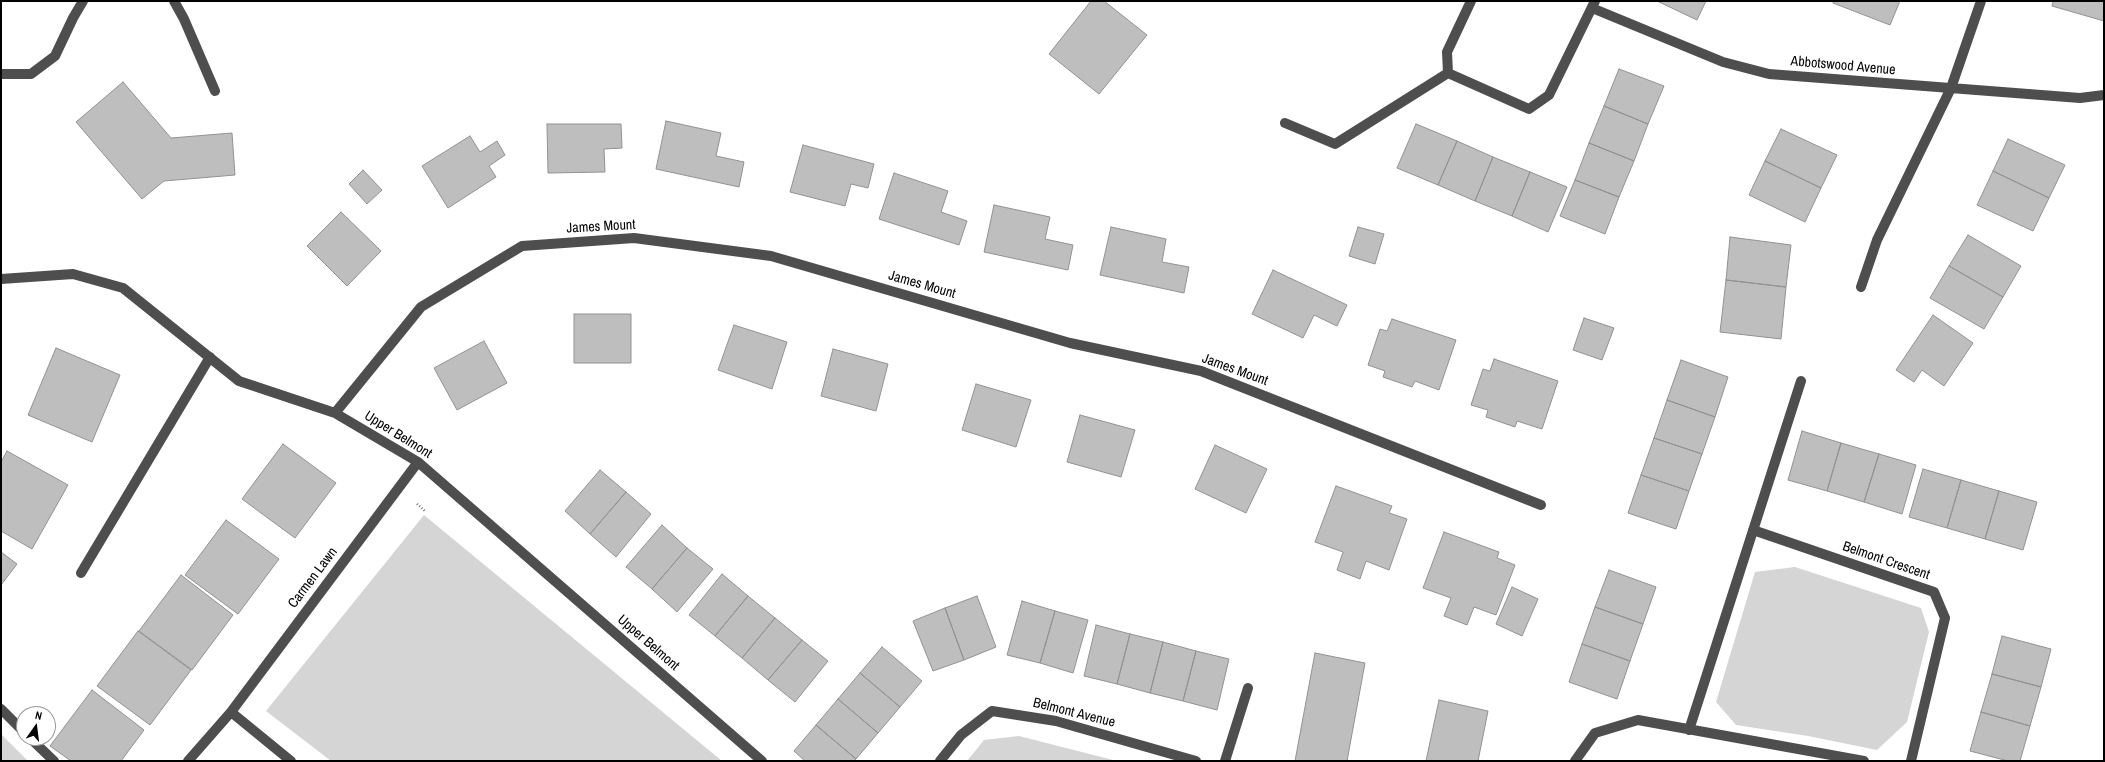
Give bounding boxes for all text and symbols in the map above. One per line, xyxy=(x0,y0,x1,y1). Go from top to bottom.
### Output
street label: Abbotswood Avenue xyxy=(1790,53,1896,79)
street label: James Mount xyxy=(566,217,636,237)
street label: James Mount xyxy=(887,267,957,303)
street label: James Mount xyxy=(1200,350,1270,390)
street label: Upper Belmont xyxy=(361,408,435,462)
street label: Belmont Crescent xyxy=(1840,538,1932,584)
street label: Carmen Lawn xyxy=(285,544,341,612)
street label: Upper Belmont xyxy=(614,612,682,674)
street label: Belmont Avenue xyxy=(1031,695,1117,731)
north arrow xyxy=(16,706,56,746)
text: N xyxy=(34,708,44,723)

